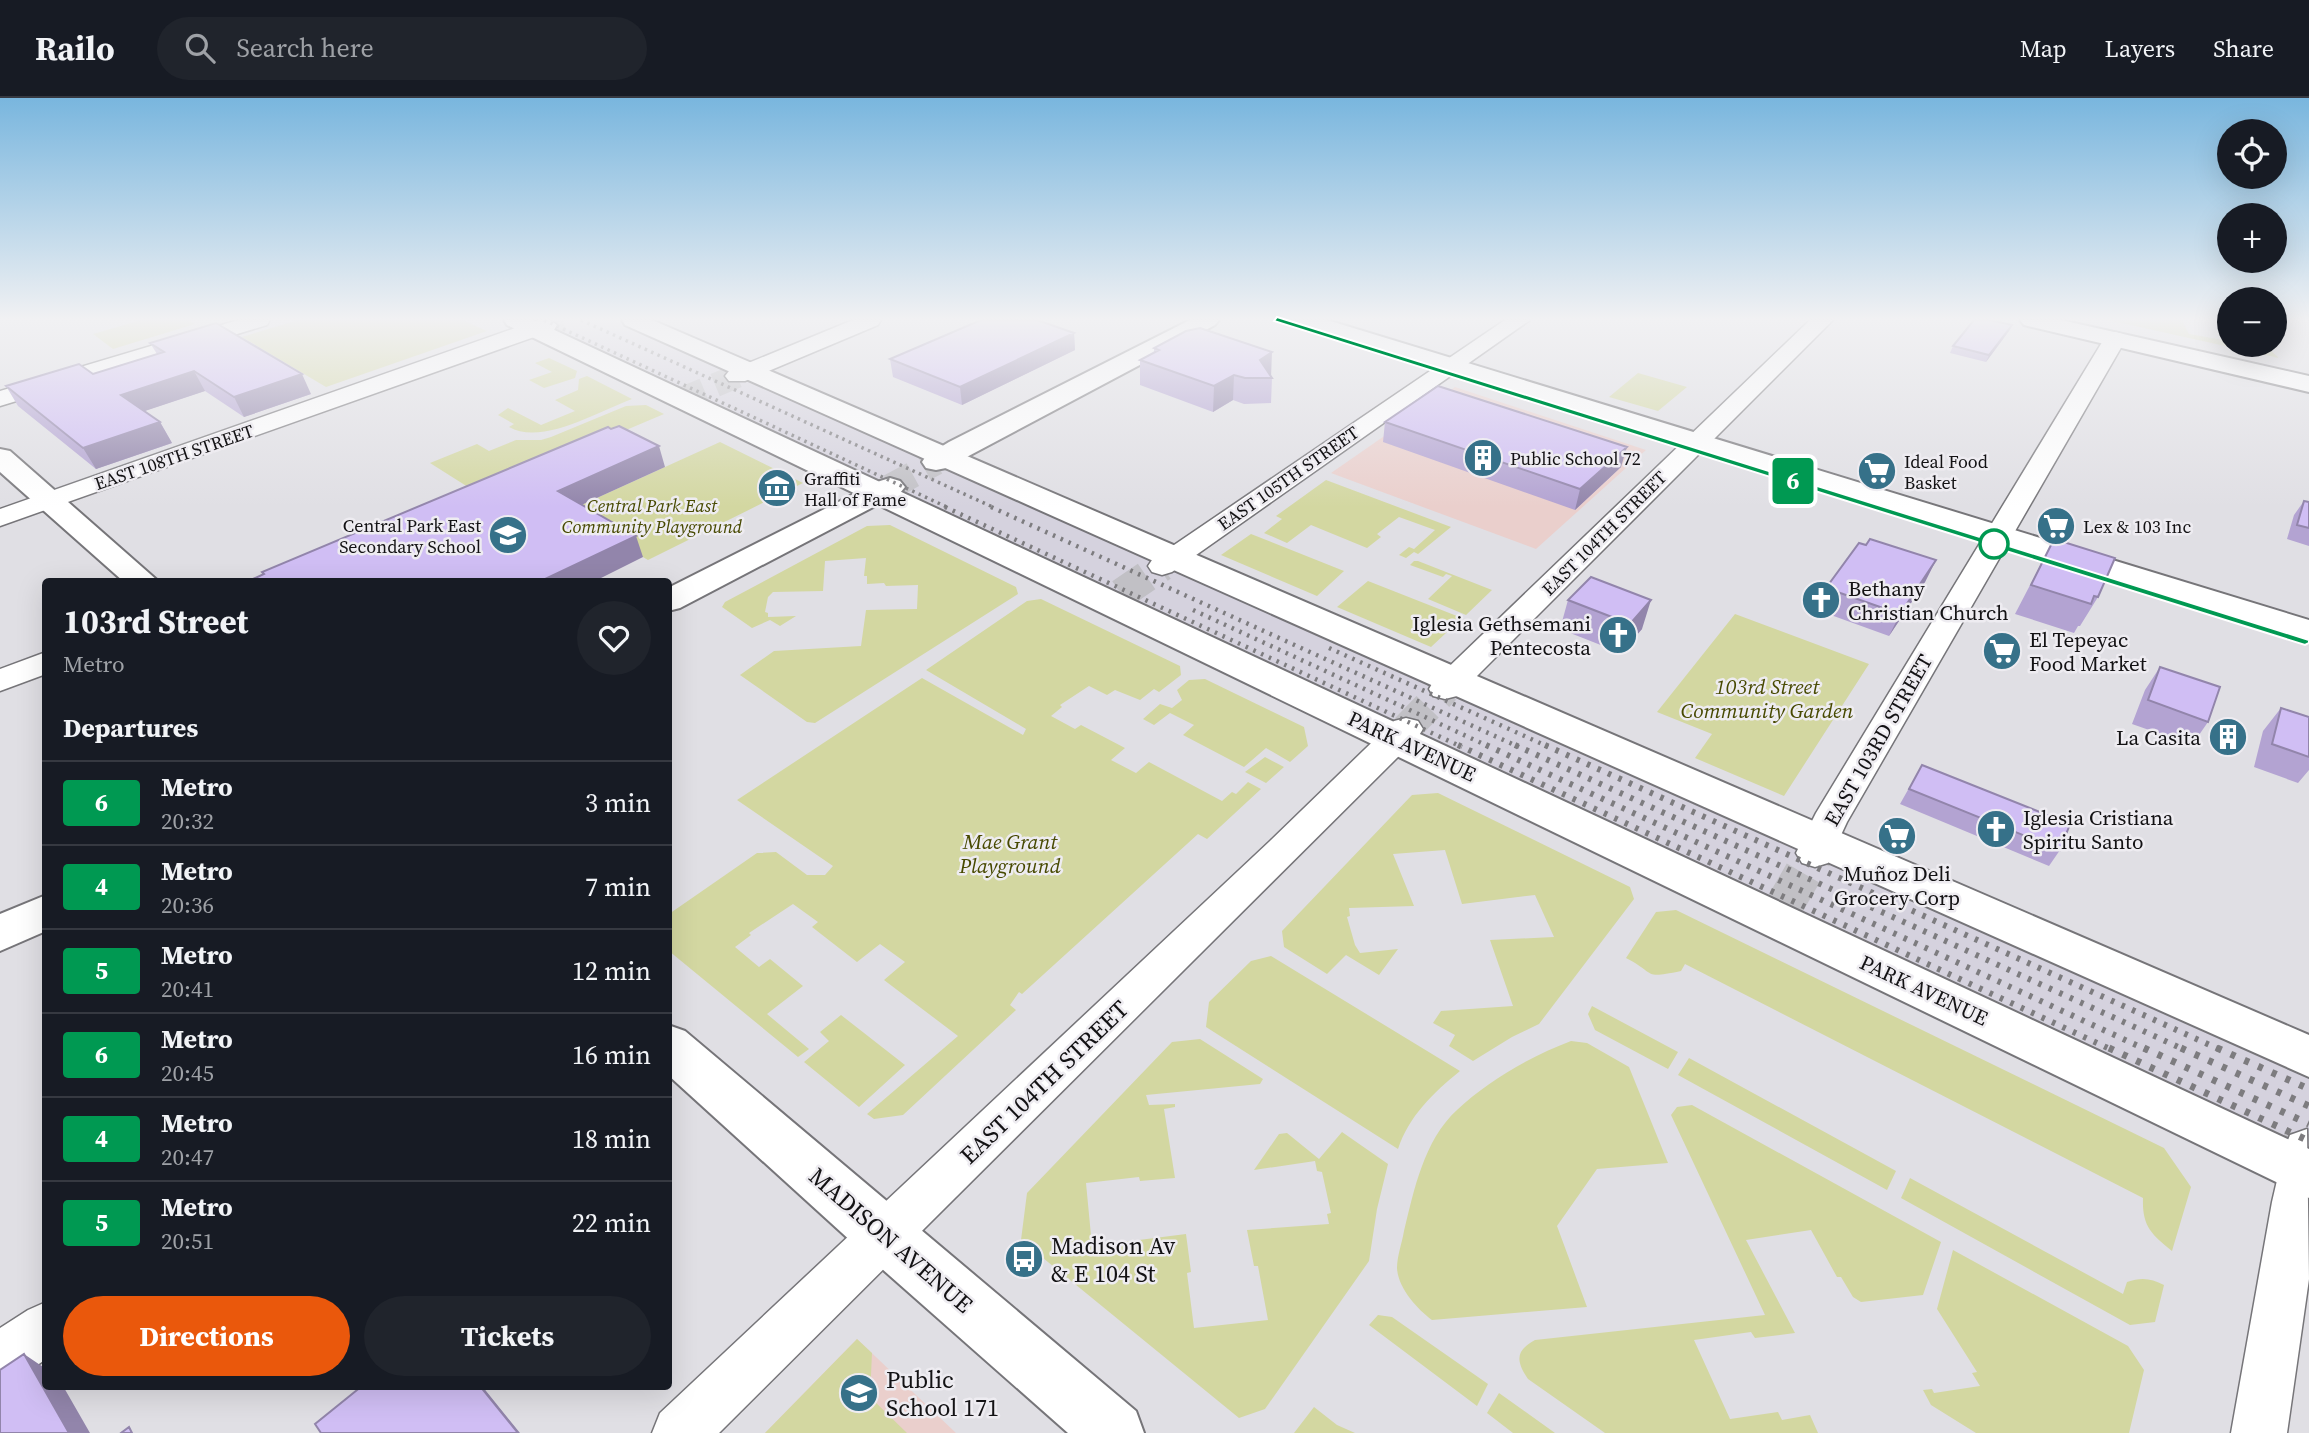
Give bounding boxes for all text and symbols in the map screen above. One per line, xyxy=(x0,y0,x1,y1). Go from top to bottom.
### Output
search box xyxy=(157,17,647,80)
text: Railo xyxy=(35,26,115,71)
icon: search xyxy=(181,29,219,67)
text: Search here xyxy=(237,30,374,66)
text: Map xyxy=(2020,32,2067,65)
text: Layers xyxy=(2105,32,2175,65)
text: Share xyxy=(2213,32,2274,65)
map controls xyxy=(2217,119,2287,357)
button: locate xyxy=(2217,119,2287,189)
button: + xyxy=(2217,203,2287,273)
button: − xyxy=(2217,287,2287,357)
street label: EAST 108TH STREET xyxy=(91,418,257,496)
street label: EAST 105TH STREET xyxy=(1212,420,1364,536)
building icon: Public School 72 xyxy=(1462,437,1504,479)
place label: Public School 72 xyxy=(1510,446,1641,471)
place label: Ideal Food Basket xyxy=(1904,449,1988,495)
supermarket icon: Ideal Food Basket xyxy=(1856,450,1898,492)
line badge: 6 xyxy=(1770,458,1816,504)
text: 6 xyxy=(1786,464,1800,497)
street label: EAST 104TH STREET xyxy=(1536,465,1672,601)
place label: Graffiti Hall of Fame xyxy=(804,466,907,512)
museum icon: Graffiti Hall of Fame xyxy=(756,467,798,509)
park label: Central Park East Community Playground xyxy=(562,493,743,539)
supermarket icon: Lex & 103 Inc xyxy=(2035,505,2077,547)
place label: Central Park East Secondary School xyxy=(339,513,481,559)
school or university icon: Central Park East Secondary School xyxy=(487,514,529,556)
place label: Lex & 103 Inc xyxy=(2083,514,2192,539)
unlabelled marker xyxy=(1979,529,2009,559)
place label: Bethany Christian Church xyxy=(1848,574,2009,627)
church icon: Bethany Christian Church xyxy=(1800,579,1842,621)
text: 103rd Street xyxy=(63,599,248,644)
button: heart xyxy=(577,601,651,675)
place label: Iglesia Gethsemani Pentecosta xyxy=(1412,609,1591,662)
church icon: Iglesia Gethsemani Pentecosta xyxy=(1597,614,1639,656)
place label: El Tepeyac Food Market xyxy=(2029,625,2147,678)
supermarket icon: El Tepeyac Food Market xyxy=(1981,630,2023,672)
text: Metro xyxy=(63,648,125,680)
street label: EAST 103RD STREET xyxy=(1817,648,1939,831)
park label: 103rd Street Community Garden xyxy=(1681,672,1853,725)
street label: PARK AVENUE xyxy=(1343,704,1481,788)
text: Departures xyxy=(63,710,198,746)
building icon: La Casita xyxy=(2207,716,2249,758)
place label: La Casita xyxy=(2116,723,2201,752)
text: Metro xyxy=(161,769,233,805)
text: 3 min xyxy=(585,785,651,821)
text: 6 xyxy=(95,786,108,819)
place label: Iglesia Cristiana Spiritu Santo xyxy=(2023,803,2174,856)
text: 20:32 xyxy=(161,805,214,837)
church icon: Iglesia Cristiana Spiritu Santo xyxy=(1975,808,2017,850)
supermarket icon: Muñoz Deli Grocery Corp xyxy=(1876,815,1918,857)
park label: Mae Grant Playground xyxy=(958,827,1061,880)
text: Metro xyxy=(161,853,233,889)
place label: Muñoz Deli Grocery Corp xyxy=(1834,859,1960,912)
text: 7 min xyxy=(585,869,651,905)
text: 4 xyxy=(95,870,108,903)
text: 20:36 xyxy=(161,889,214,921)
text: Metro xyxy=(161,937,233,973)
street label: PARK AVENUE xyxy=(1855,948,1993,1032)
text: 12 min xyxy=(572,953,651,989)
text: 5 xyxy=(95,954,108,987)
text: 20:41 xyxy=(161,973,214,1005)
street label: EAST 104TH STREET xyxy=(952,992,1136,1171)
text: Metro xyxy=(161,1021,233,1057)
text: 16 min xyxy=(572,1037,651,1073)
text: 6 xyxy=(95,1038,108,1071)
text: 20:45 xyxy=(161,1057,214,1089)
text: Metro xyxy=(161,1105,233,1141)
text: 18 min xyxy=(572,1121,651,1157)
text: 4 xyxy=(95,1122,108,1155)
text: 20:47 xyxy=(161,1141,214,1173)
street label: MADISON AVENUE xyxy=(802,1160,980,1320)
text: Metro xyxy=(161,1189,233,1225)
text: 22 min xyxy=(572,1205,651,1241)
text: 5 xyxy=(95,1206,108,1239)
text: 20:51 xyxy=(161,1225,214,1257)
place label: Madison Av & E 104 St xyxy=(1051,1229,1176,1290)
bus stop icon: Madison Av & E 104 St xyxy=(1003,1238,1045,1280)
button: Directions xyxy=(63,1296,350,1376)
button: Tickets xyxy=(364,1296,651,1376)
place label: Public School 171 xyxy=(886,1363,999,1424)
school or university icon: Public School 171 xyxy=(838,1372,880,1414)

